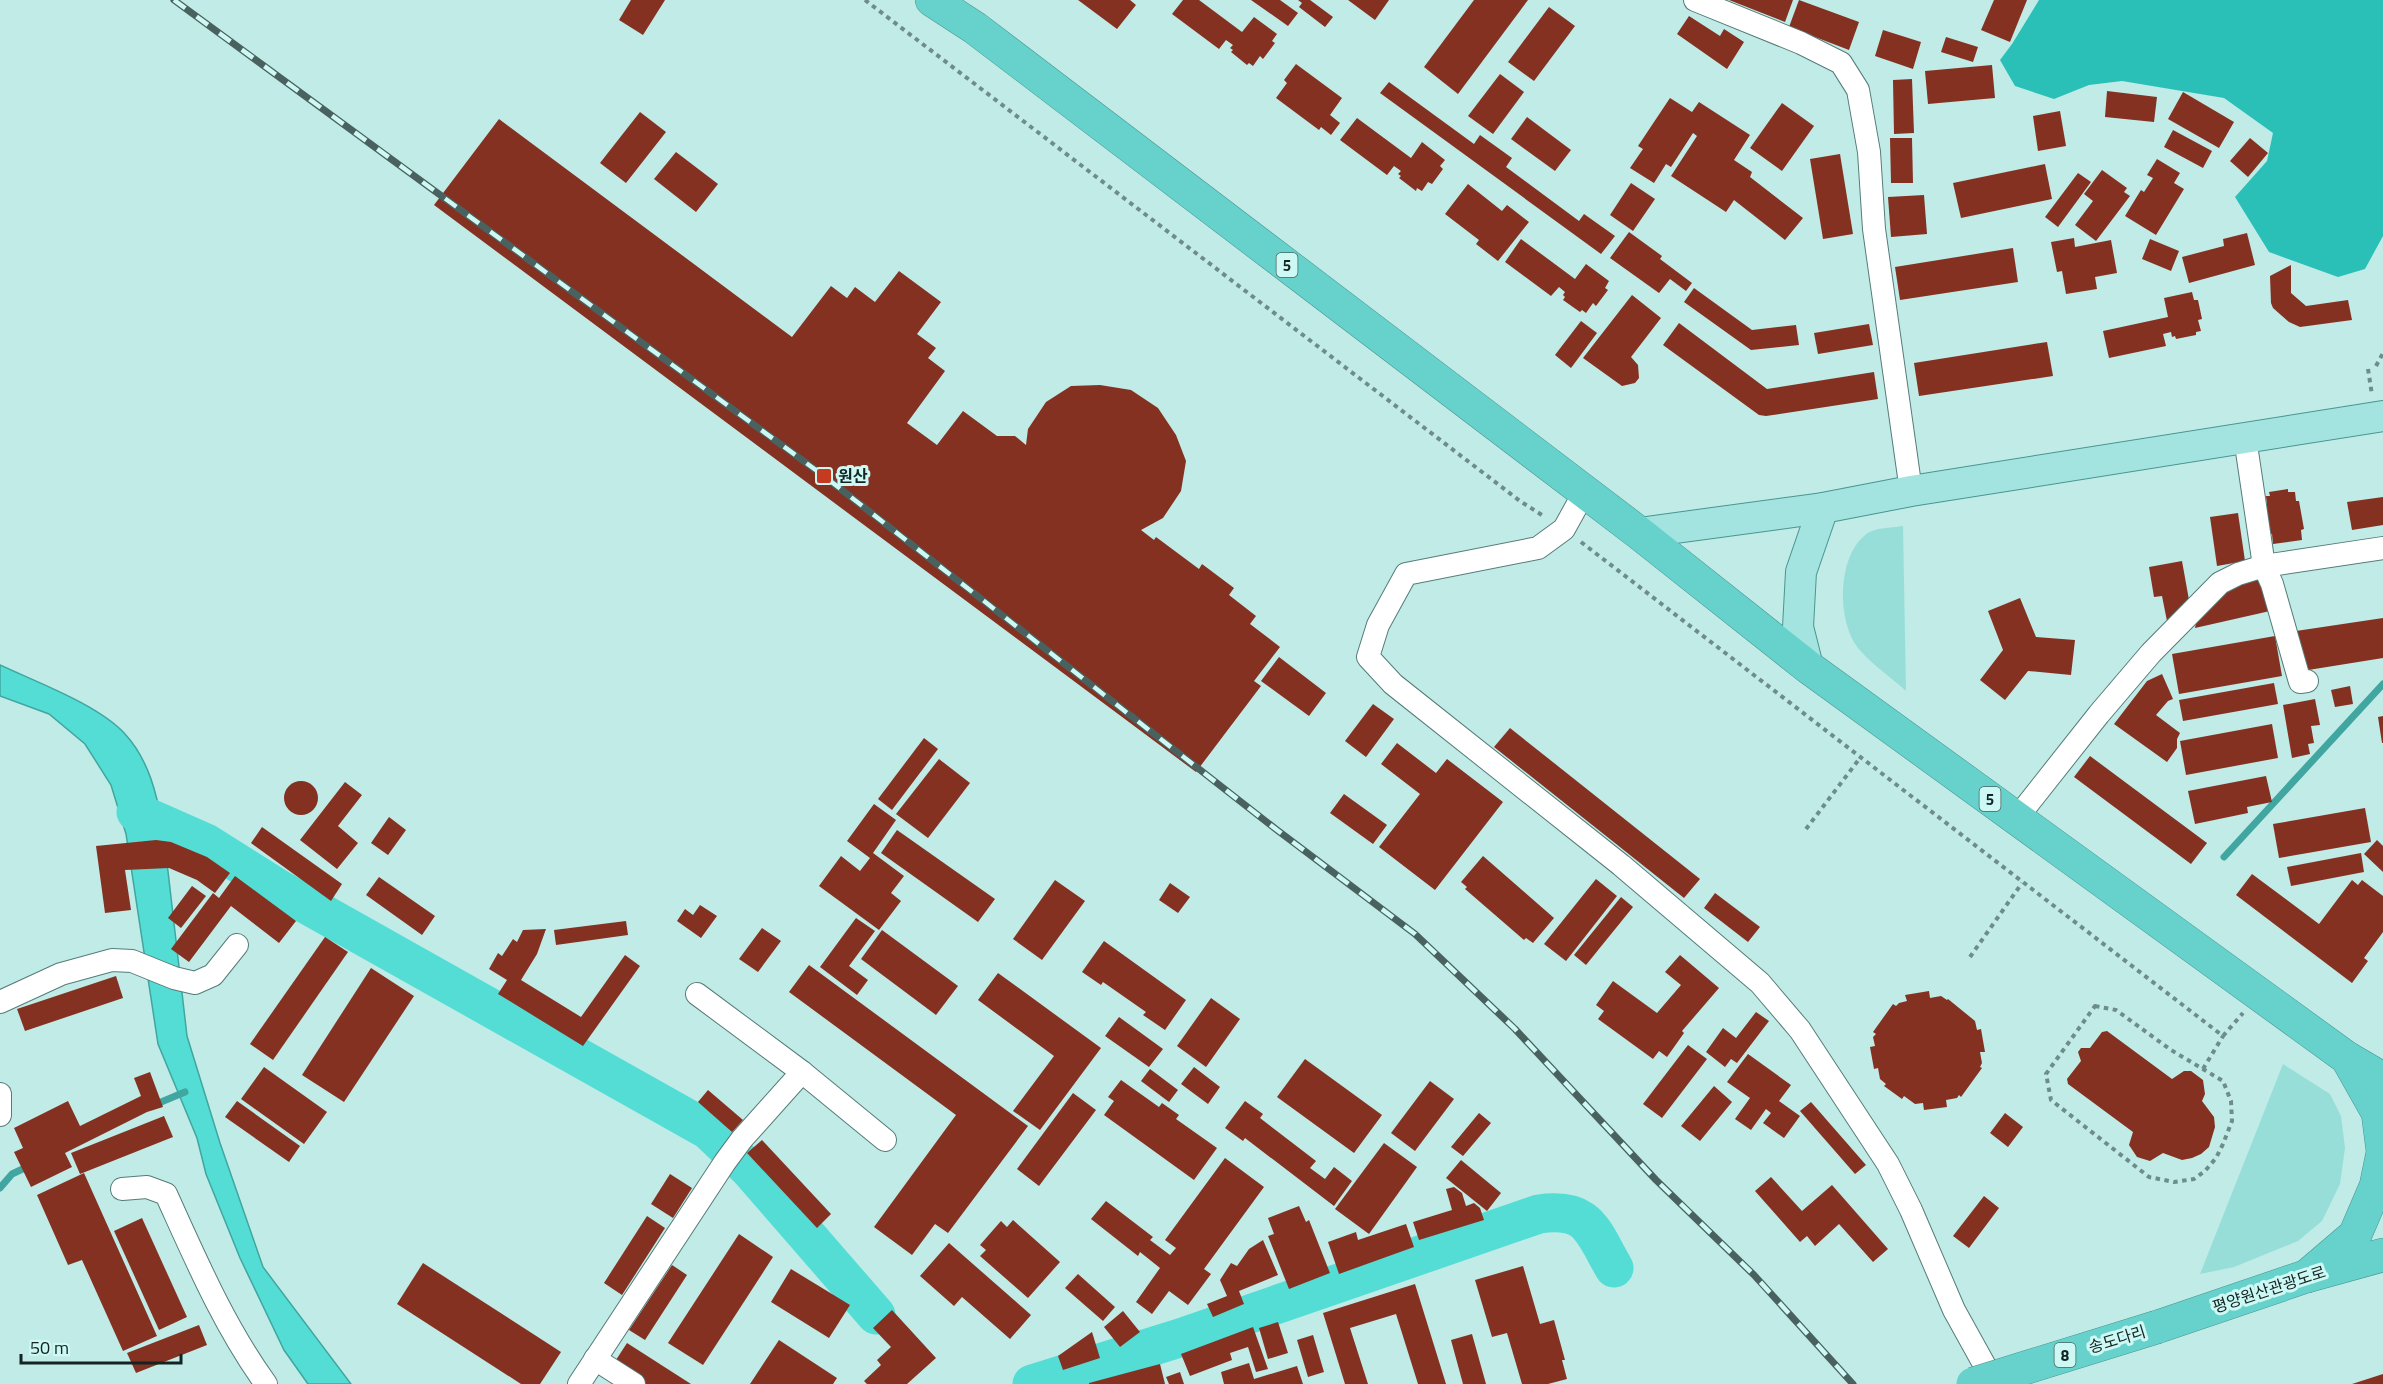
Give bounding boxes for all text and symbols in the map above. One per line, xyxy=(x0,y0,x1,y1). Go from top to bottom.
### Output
road number: 5 xyxy=(1276,253,1298,277)
place label: 원산 xyxy=(838,464,868,488)
marker: 원산 xyxy=(815,467,833,485)
road number: 5 xyxy=(1980,787,2000,811)
street label: 평양원산관광도로 xyxy=(2209,1259,2329,1319)
street label: 송도다리 xyxy=(2085,1319,2149,1359)
scale bar xyxy=(21,1327,182,1365)
text: 50 m xyxy=(30,1334,69,1361)
road number: 8 xyxy=(2054,1343,2076,1367)

